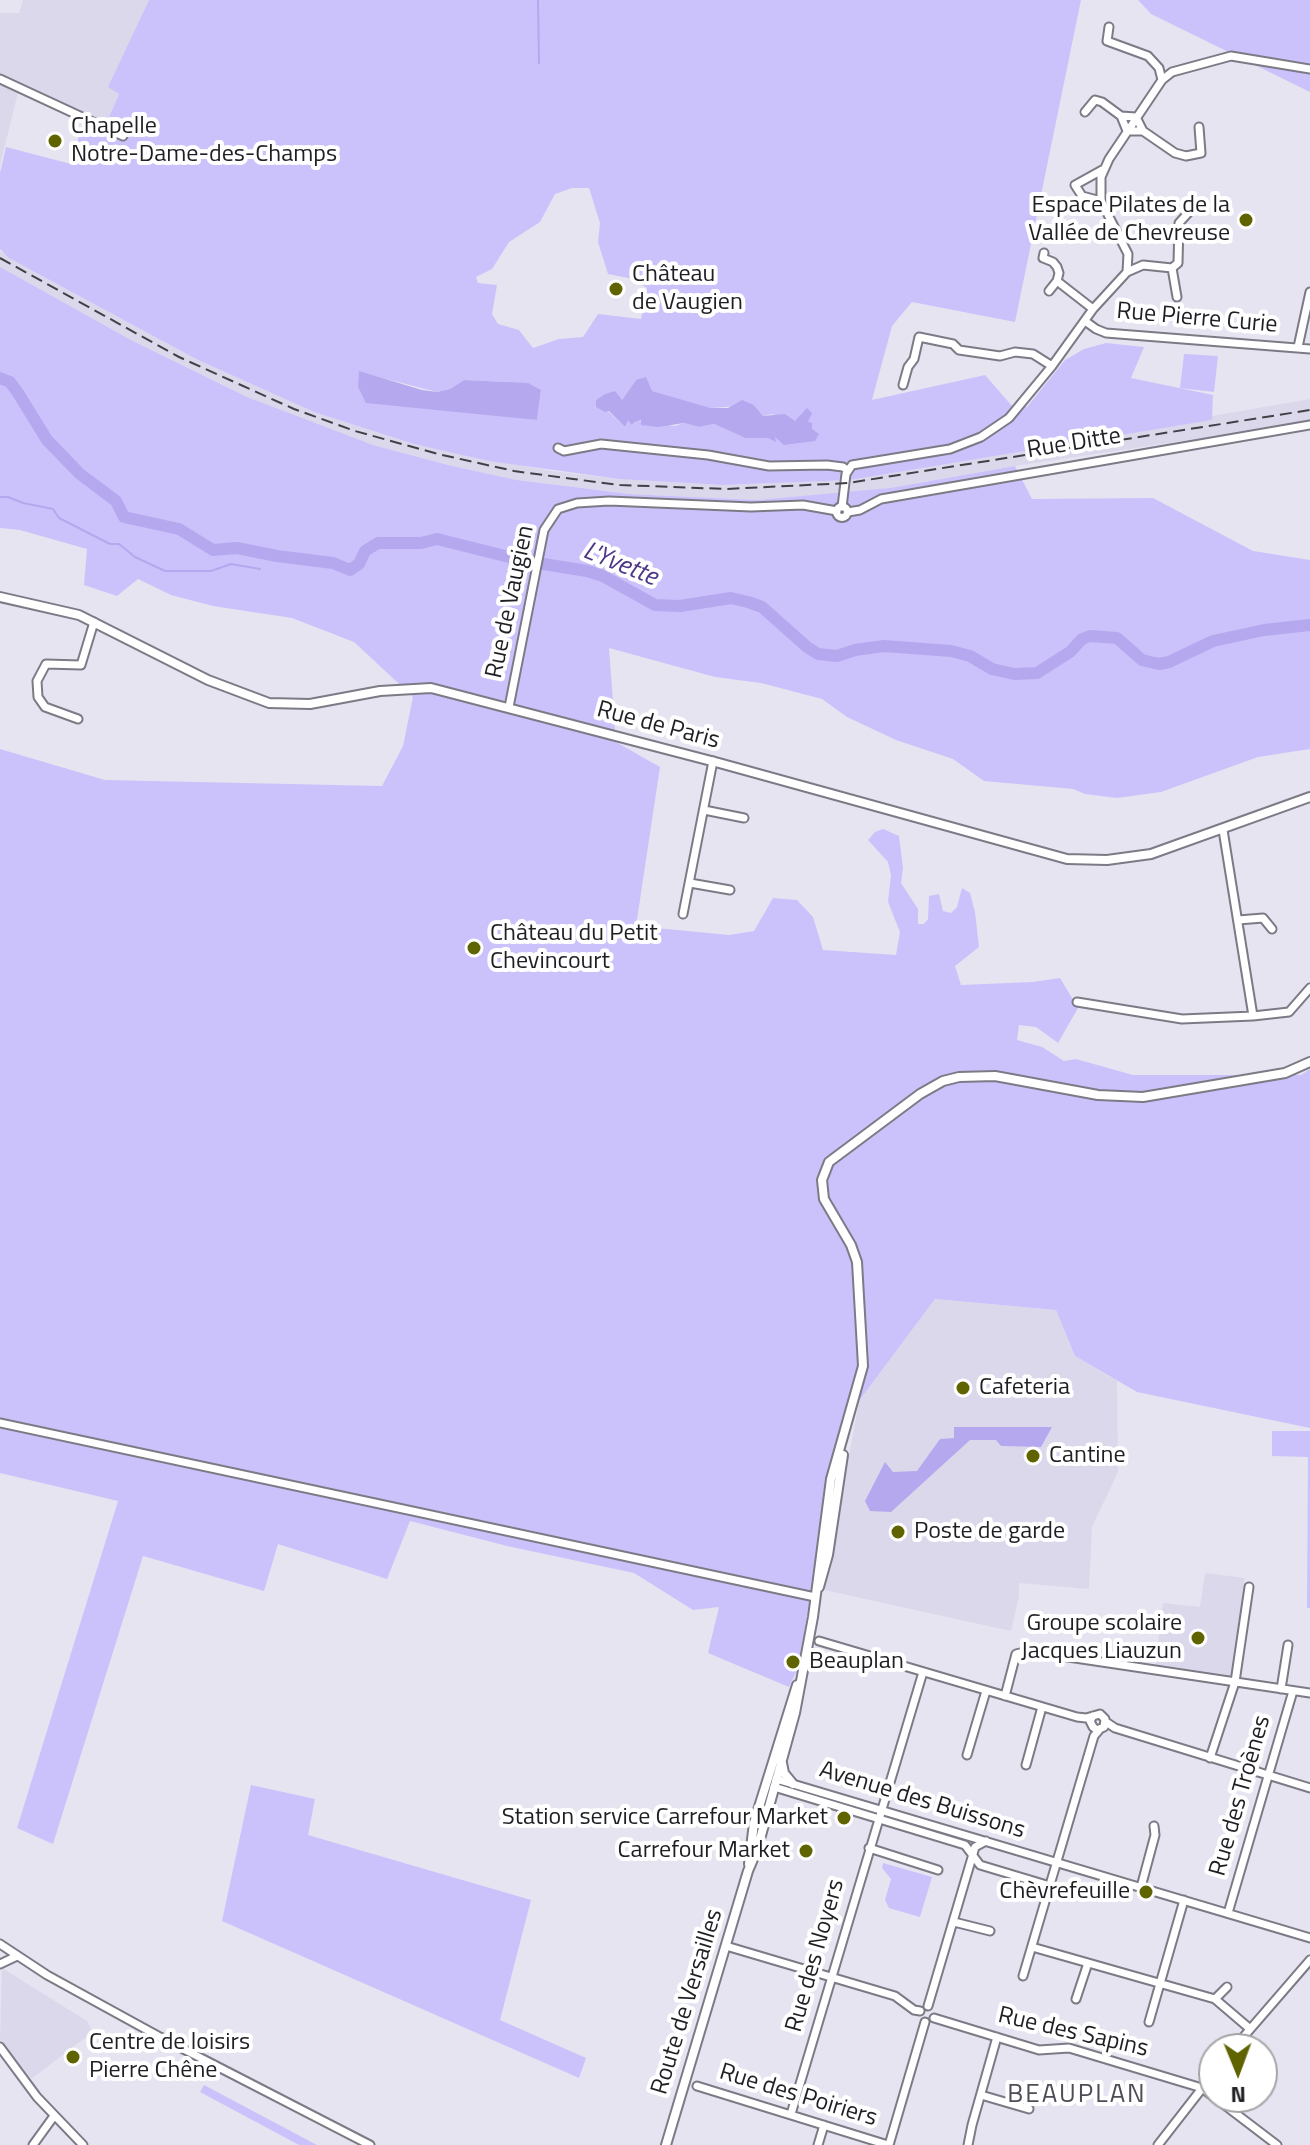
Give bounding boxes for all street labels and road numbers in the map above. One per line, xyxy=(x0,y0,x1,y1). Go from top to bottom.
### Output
street label: Rue Pierre Curie xyxy=(1115,298,1279,340)
street label: Rue Ditte xyxy=(1025,422,1123,466)
street label: Rue de Vaugien xyxy=(481,523,541,681)
street label: Rue de Paris xyxy=(594,696,722,756)
street label: Rue des Troènes xyxy=(1204,1712,1278,1880)
street label: Avenue des Buissons xyxy=(816,1756,1028,1846)
street label: Rue des Noyers xyxy=(780,1876,852,2036)
street label: Route de Versailles xyxy=(646,1906,730,2098)
street label: Rue des Sapins xyxy=(995,2002,1151,2064)
street label: Rue des Poiriers xyxy=(716,2058,880,2134)

